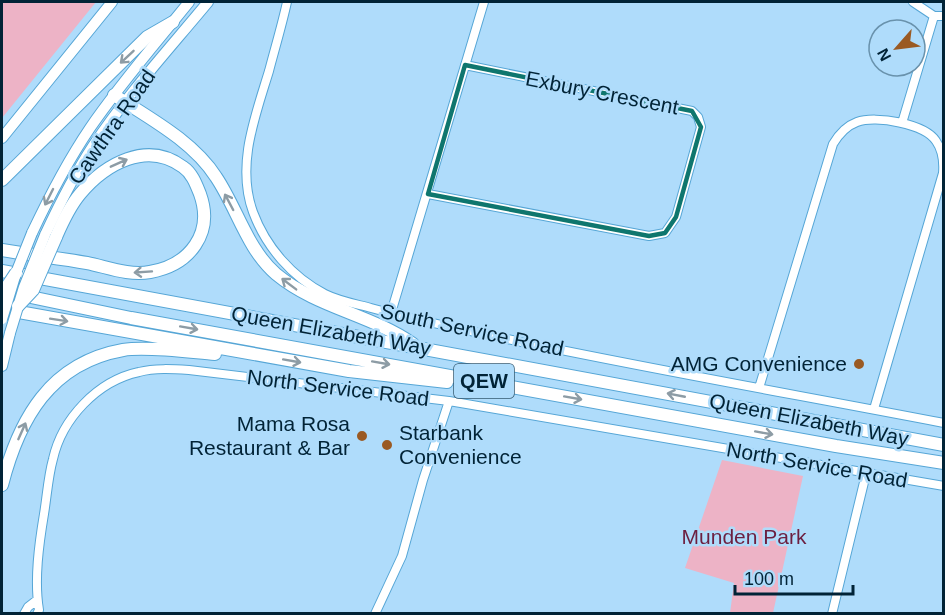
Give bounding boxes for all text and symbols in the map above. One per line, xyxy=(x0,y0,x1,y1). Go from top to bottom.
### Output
north arrow xyxy=(867,18,927,78)
text: N xyxy=(874,46,894,64)
one-way arrow xyxy=(119,49,134,64)
street label: Cawthra Road xyxy=(64,65,160,188)
street label: Exbury Crescent xyxy=(524,66,681,119)
one-way arrow xyxy=(109,157,127,168)
one-way arrow xyxy=(43,188,54,206)
one-way arrow xyxy=(223,193,235,211)
one-way arrow xyxy=(133,267,153,278)
one-way arrow xyxy=(282,277,298,290)
street label: South Service Road xyxy=(378,299,566,360)
street label: Queen Elizabeth Way xyxy=(229,302,433,359)
one-way arrow xyxy=(49,314,68,325)
one-way arrow xyxy=(179,322,198,333)
place label: AMG Convenience xyxy=(671,352,847,375)
one-way arrow xyxy=(282,356,302,367)
one-way arrow xyxy=(370,357,390,368)
marker: AMG Convenience xyxy=(852,357,866,371)
road number: QEW xyxy=(454,364,514,398)
street label: North Service Road xyxy=(246,365,430,410)
one-way arrow xyxy=(667,389,687,400)
street label: Queen Elizabeth Way xyxy=(708,389,911,450)
one-way arrow xyxy=(562,393,582,404)
place label: Mama Rosa Restaurant & Bar xyxy=(189,412,350,459)
place label: Starbank Convenience xyxy=(399,421,522,468)
one-way arrow xyxy=(17,422,28,440)
one-way arrow xyxy=(754,428,774,439)
marker: Mama Rosa Restaurant & Bar xyxy=(355,429,369,443)
street label: North Service Road xyxy=(725,437,909,492)
marker: Starbank Convenience xyxy=(380,438,394,452)
park label: Munden Park xyxy=(682,525,807,548)
scale bar xyxy=(735,558,854,596)
text: 100 m xyxy=(744,569,794,589)

